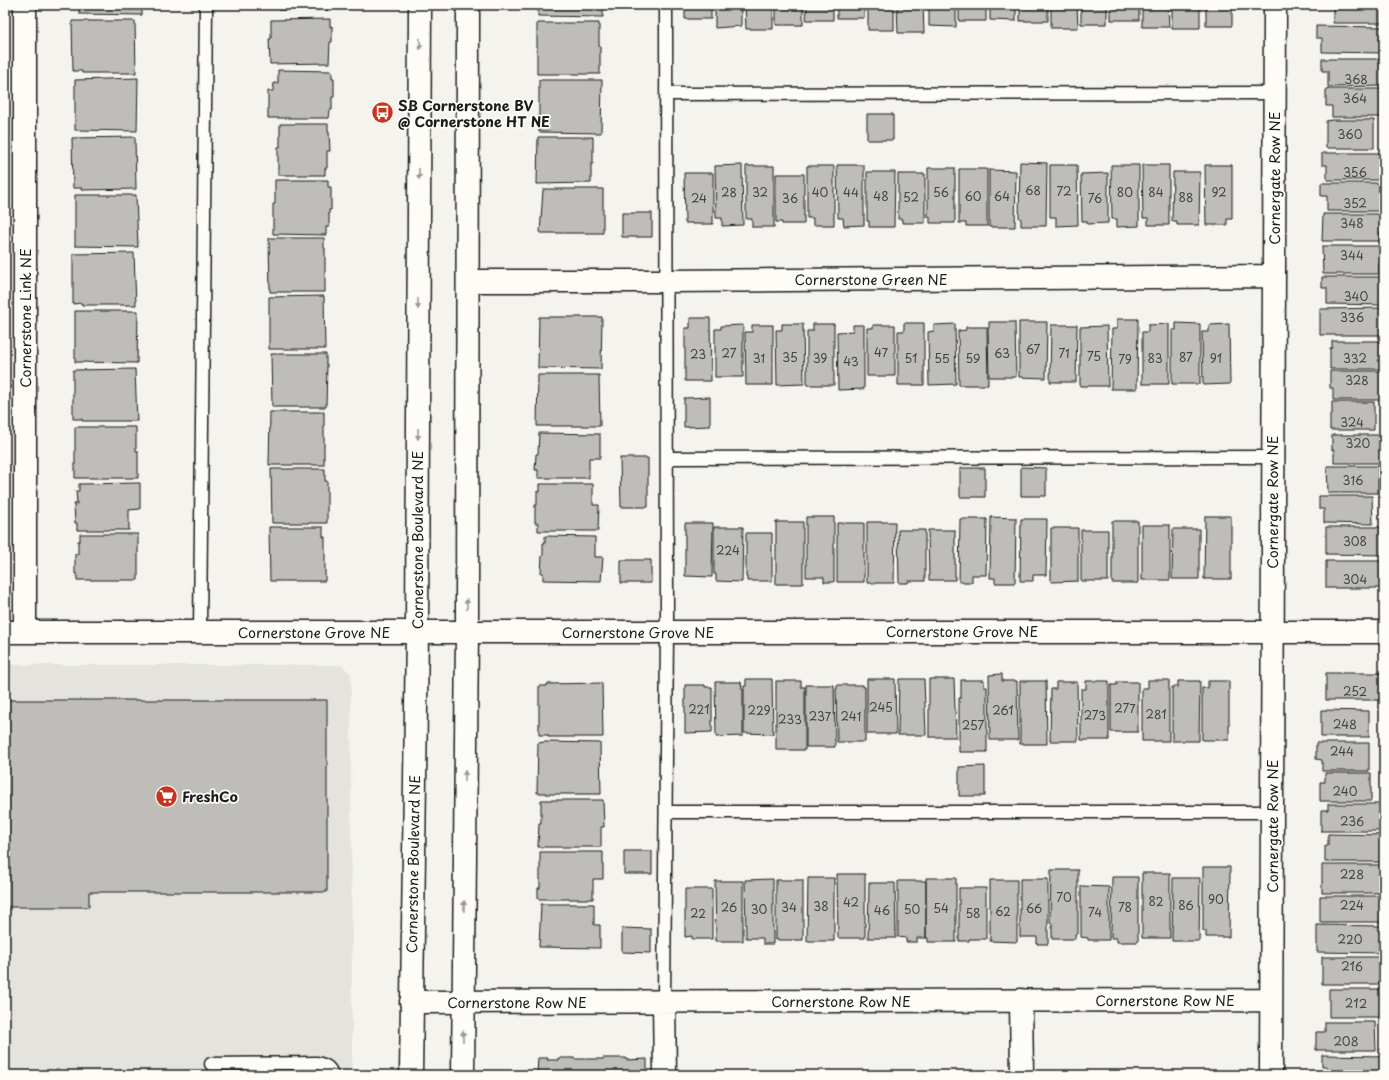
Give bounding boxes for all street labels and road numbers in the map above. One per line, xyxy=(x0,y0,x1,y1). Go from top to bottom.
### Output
street label: Cornergate Row NE xyxy=(1264,111,1285,245)
street label: Cornerstone Link NE xyxy=(15,248,36,388)
street label: Cornerstone Green NE xyxy=(795,269,948,290)
street label: Cornergate Row NE xyxy=(1262,435,1283,569)
street label: Cornerstone Boulevard NE xyxy=(407,451,428,629)
street label: Cornerstone Grove NE xyxy=(886,621,1038,642)
street label: Cornerstone Grove NE xyxy=(238,622,390,643)
street label: Cornerstone Grove NE xyxy=(562,622,714,643)
street label: Cornergate Row NE xyxy=(1262,759,1283,893)
street label: Cornerstone Boulevard NE xyxy=(401,774,425,953)
street label: Cornerstone Row NE xyxy=(1095,990,1235,1011)
street label: Cornerstone Row NE xyxy=(771,991,911,1012)
street label: Cornerstone Row NE xyxy=(447,992,587,1013)

